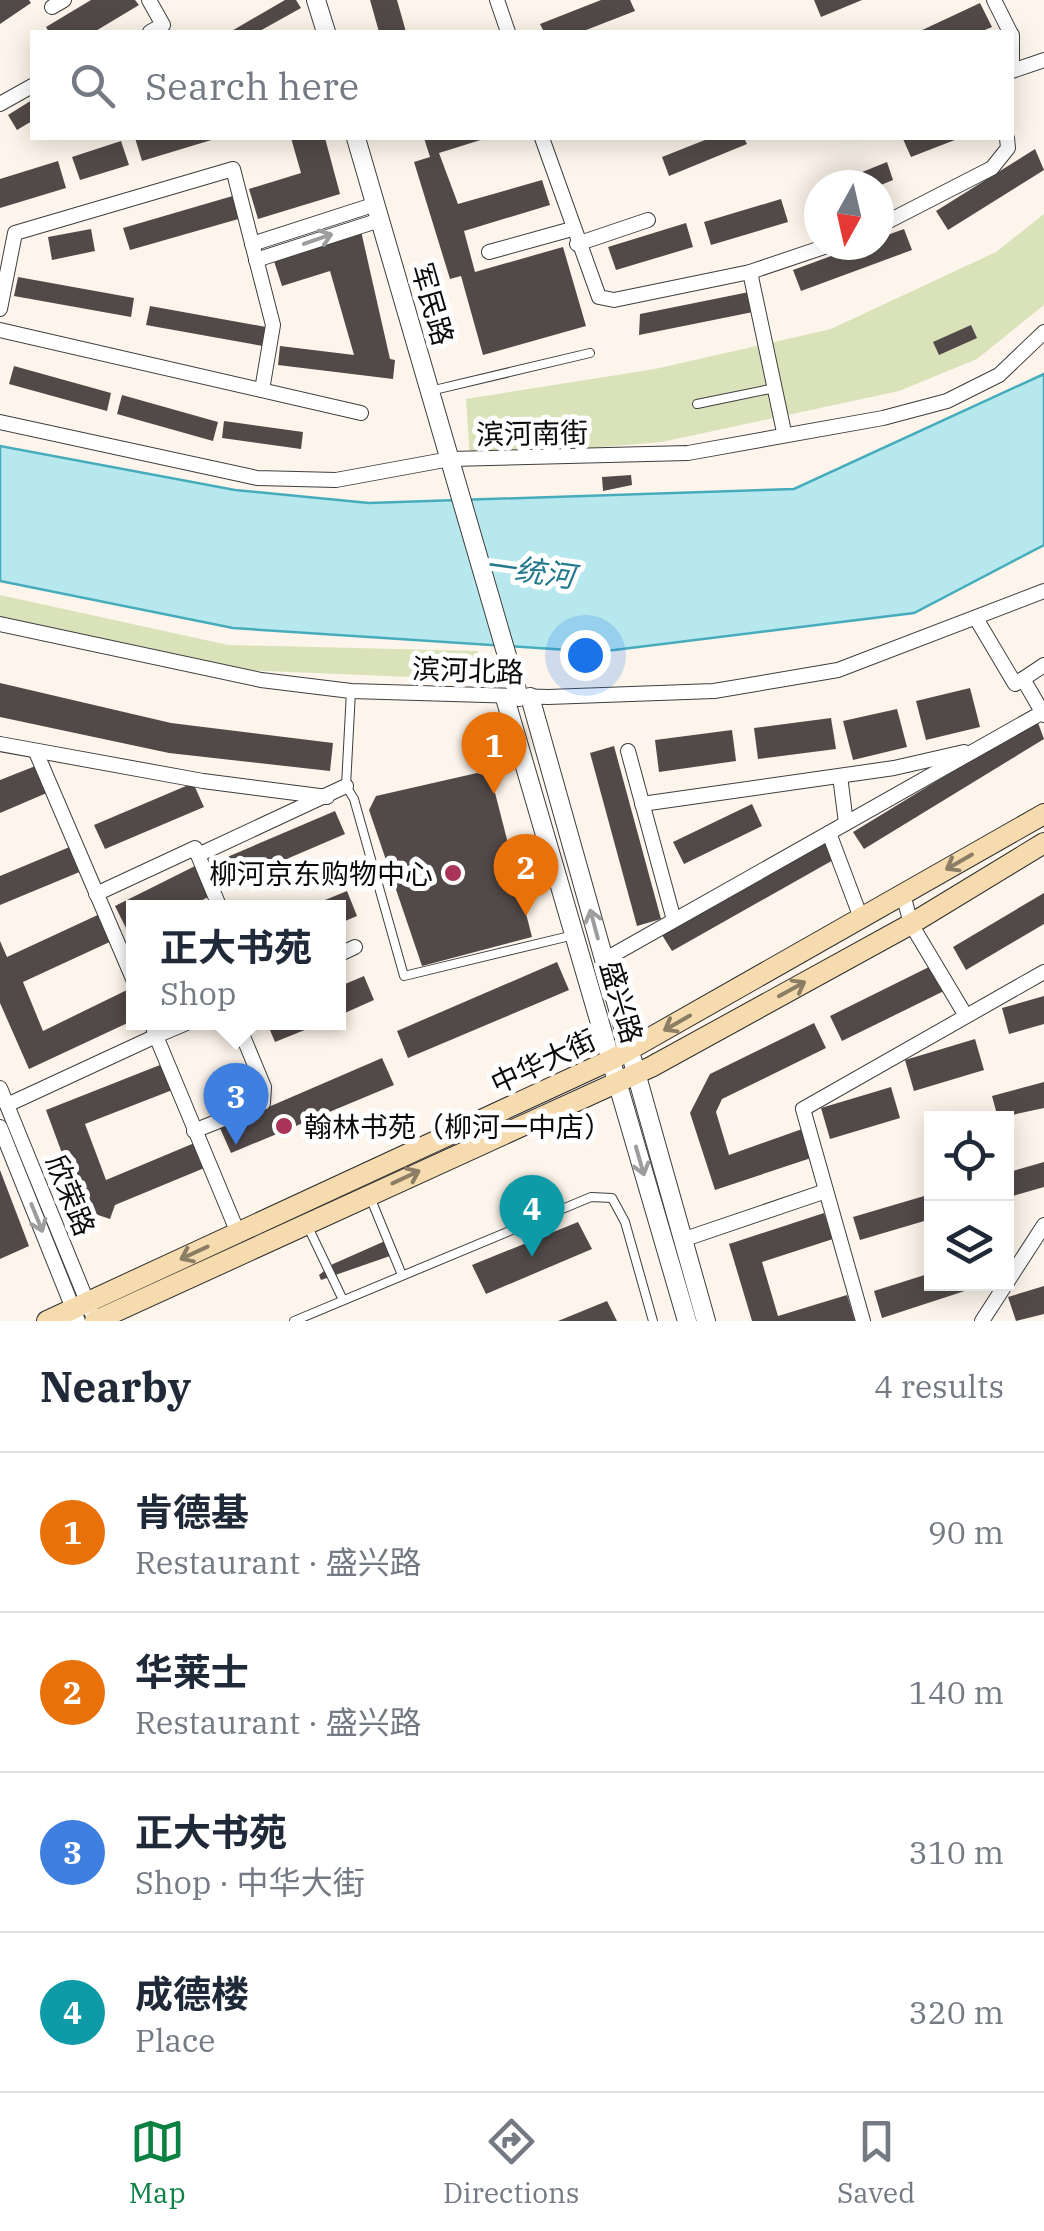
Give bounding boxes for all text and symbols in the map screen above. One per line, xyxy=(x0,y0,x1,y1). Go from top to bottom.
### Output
search box xyxy=(30,30,1014,140)
icon: search xyxy=(65,58,120,113)
text: Search here xyxy=(145,61,359,110)
north arrow xyxy=(804,170,894,260)
one-way arrow xyxy=(301,228,333,246)
street label: 军民路 xyxy=(404,259,462,349)
street label: 滨河南街 xyxy=(476,414,588,452)
water label: 一统河 xyxy=(483,544,582,596)
your location xyxy=(560,630,611,681)
street label: 滨河北路 xyxy=(411,650,525,690)
pin: 1 xyxy=(462,712,526,794)
pin: 2 xyxy=(494,834,558,916)
one-way arrow xyxy=(946,852,974,872)
place label: 柳河京东购物中心 xyxy=(209,855,433,892)
marker: 柳河京东购物中心 xyxy=(442,862,464,884)
popup xyxy=(126,900,346,1030)
one-way arrow xyxy=(583,909,602,940)
text: 正大书苑 xyxy=(160,922,312,971)
street label: 盛兴路 xyxy=(593,957,651,1047)
text: Shop xyxy=(160,972,236,1014)
one-way arrow xyxy=(777,979,806,999)
one-way arrow xyxy=(662,1013,692,1033)
street label: 中华大街 xyxy=(484,1021,602,1101)
pin: 3 xyxy=(204,1062,268,1145)
place label: 翰林书苑（柳河一中店） xyxy=(304,1108,612,1145)
map controls xyxy=(924,1111,1014,1291)
button: locate xyxy=(924,1111,1014,1201)
marker: 翰林书苑（柳河一中店） xyxy=(273,1115,295,1137)
one-way arrow xyxy=(632,1145,650,1176)
street label: 欣荣路 xyxy=(38,1149,104,1241)
one-way arrow xyxy=(390,1167,420,1186)
pin: 4 xyxy=(500,1174,564,1257)
button: layers xyxy=(924,1201,1014,1291)
one-way arrow xyxy=(29,1202,47,1232)
one-way arrow xyxy=(179,1245,210,1263)
text: Nearby xyxy=(40,1359,191,1414)
text: 4 results xyxy=(874,1365,1004,1407)
text: 肯德基 xyxy=(135,1487,249,1536)
text: 1 xyxy=(63,1511,82,1553)
text: 90 m xyxy=(928,1511,1004,1553)
text: Restaurant · 盛兴路 xyxy=(135,1541,422,1583)
text: 华莱士 xyxy=(135,1647,249,1696)
text: 2 xyxy=(63,1671,82,1713)
text: 140 m xyxy=(908,1671,1004,1713)
text: Restaurant · 盛兴路 xyxy=(135,1701,422,1743)
text: 正大书苑 xyxy=(135,1807,287,1856)
text: 3 xyxy=(63,1831,82,1873)
text: 310 m xyxy=(908,1831,1004,1873)
text: Shop · 中华大街 xyxy=(135,1861,365,1903)
text: 成德楼 xyxy=(135,1969,249,2018)
text: 4 xyxy=(63,1991,82,2033)
text: 320 m xyxy=(908,1991,1004,2033)
text: Place xyxy=(135,2019,215,2061)
tab: Map xyxy=(129,2114,186,2211)
tab: Directions xyxy=(443,2114,580,2211)
tab: Saved xyxy=(837,2114,915,2211)

